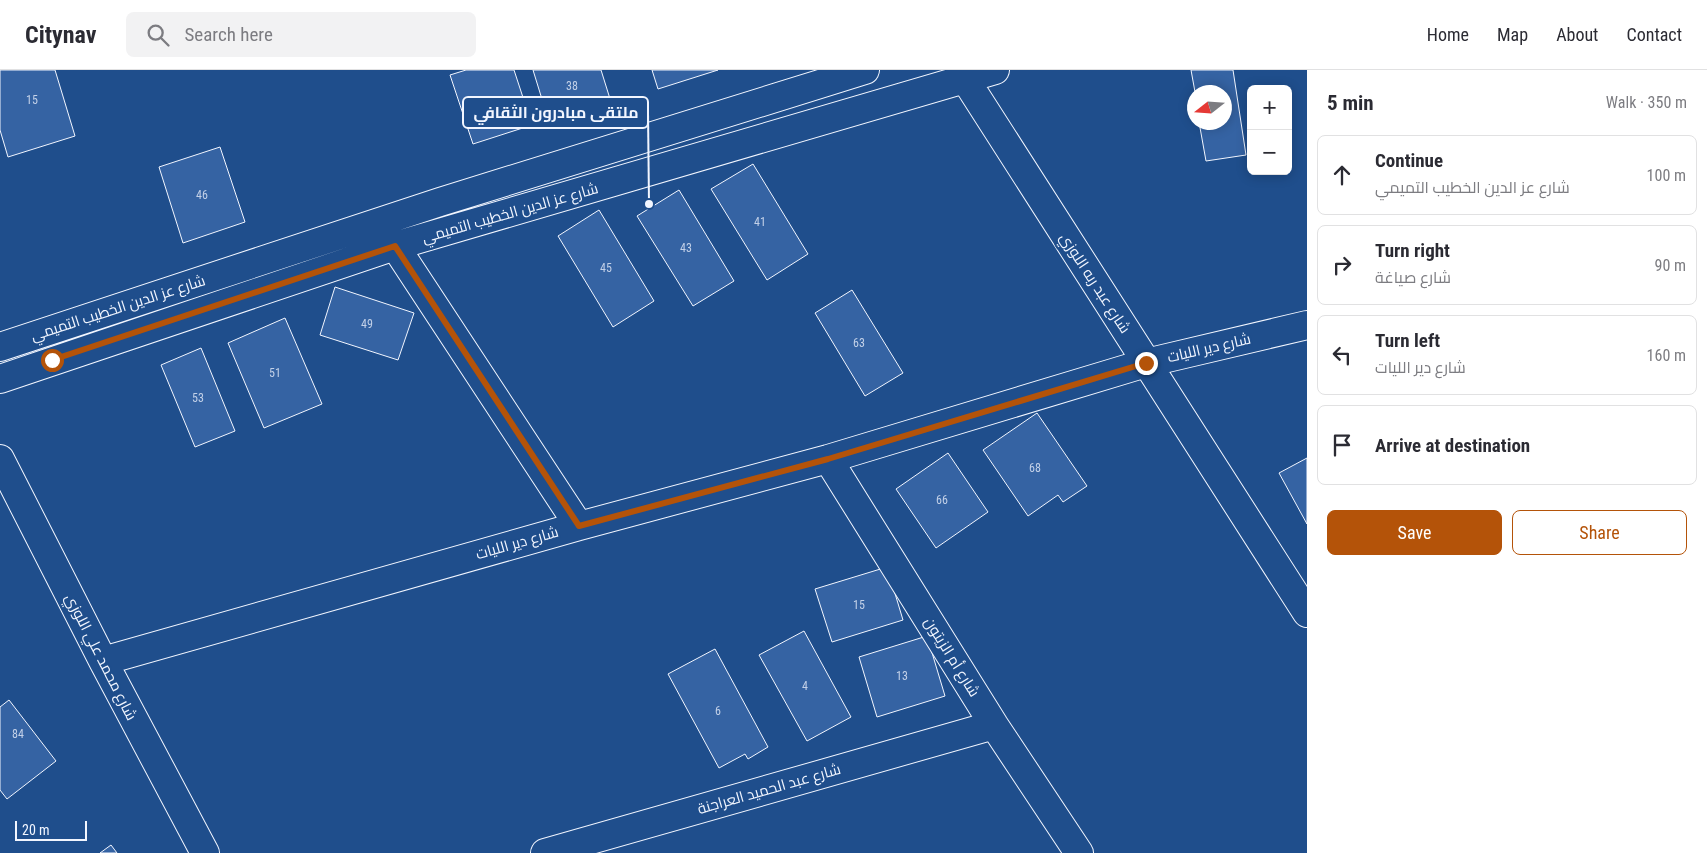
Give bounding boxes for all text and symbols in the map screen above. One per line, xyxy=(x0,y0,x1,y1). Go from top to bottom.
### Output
search box xyxy=(126,12,476,57)
text: Citynav xyxy=(25,21,96,49)
icon: search xyxy=(144,21,172,49)
text: Search here xyxy=(184,23,273,46)
text: Home xyxy=(1427,24,1469,45)
text: Map xyxy=(1497,24,1528,45)
text: About xyxy=(1556,24,1598,45)
text: Contact xyxy=(1626,24,1682,45)
house number: 38 xyxy=(566,79,578,93)
north arrow xyxy=(1187,85,1232,130)
map controls xyxy=(1247,85,1292,175)
button: + xyxy=(1247,85,1292,130)
text: 5 min xyxy=(1327,91,1374,115)
house number: 15 xyxy=(26,93,38,107)
text: Walk · 350 m xyxy=(1606,93,1687,112)
callout: ملتقى مبادرون الثقافي xyxy=(463,97,648,128)
text: ملتقى مبادرون الثقافي xyxy=(473,103,639,125)
button: − xyxy=(1247,130,1292,175)
text: Continue xyxy=(1375,149,1443,172)
icon: ahead xyxy=(1328,161,1356,189)
text: 100 m xyxy=(1647,166,1686,185)
text: شارع عز الدين الخطيب التميمي xyxy=(1375,178,1570,197)
street label: شارع عز الدين الخطيب التميمي xyxy=(420,179,601,250)
house number: 46 xyxy=(196,188,208,202)
house number: 41 xyxy=(754,215,766,229)
street label: شارع عبد ربه اللوزي xyxy=(1053,229,1134,338)
text: Turn right xyxy=(1375,239,1450,262)
house number: 43 xyxy=(680,241,692,255)
icon: right xyxy=(1328,251,1356,279)
text: 90 m xyxy=(1654,256,1686,275)
house number: 45 xyxy=(600,261,612,275)
text: شارع صياغة xyxy=(1375,268,1451,287)
street label: شارع عز الدين الخطيب التميمي xyxy=(28,271,208,348)
house number: 49 xyxy=(361,317,373,331)
text: Turn left xyxy=(1375,329,1440,352)
street label: شارع دير الليات xyxy=(1165,330,1253,368)
house number: 63 xyxy=(853,336,865,350)
icon: left xyxy=(1328,341,1356,369)
text: 160 m xyxy=(1647,346,1686,365)
route start xyxy=(41,349,64,372)
route end xyxy=(1135,352,1158,375)
text: شارع دير الليات xyxy=(1375,358,1466,377)
house number: 51 xyxy=(269,366,281,380)
house number: 53 xyxy=(192,391,204,405)
icon: arrive xyxy=(1328,431,1356,459)
text: Arrive at destination xyxy=(1375,434,1530,457)
house number: 68 xyxy=(1029,461,1041,475)
house number: 66 xyxy=(936,493,948,507)
button: Save xyxy=(1327,510,1502,555)
button: Share xyxy=(1512,510,1687,555)
street label: شارع دير الليات xyxy=(474,523,561,565)
street label: شارع محمد علي اللوزي xyxy=(59,591,141,725)
house number: 15 xyxy=(853,598,865,612)
street label: شارع أم الزيتون xyxy=(919,613,984,701)
house number: 13 xyxy=(896,669,908,683)
house number: 4 xyxy=(802,679,808,693)
house number: 6 xyxy=(715,704,721,718)
house number: 84 xyxy=(12,727,24,741)
street label: شارع عبد الحميد العراجنة xyxy=(695,760,843,820)
scale bar xyxy=(15,818,88,841)
text: 20 m xyxy=(22,822,50,838)

